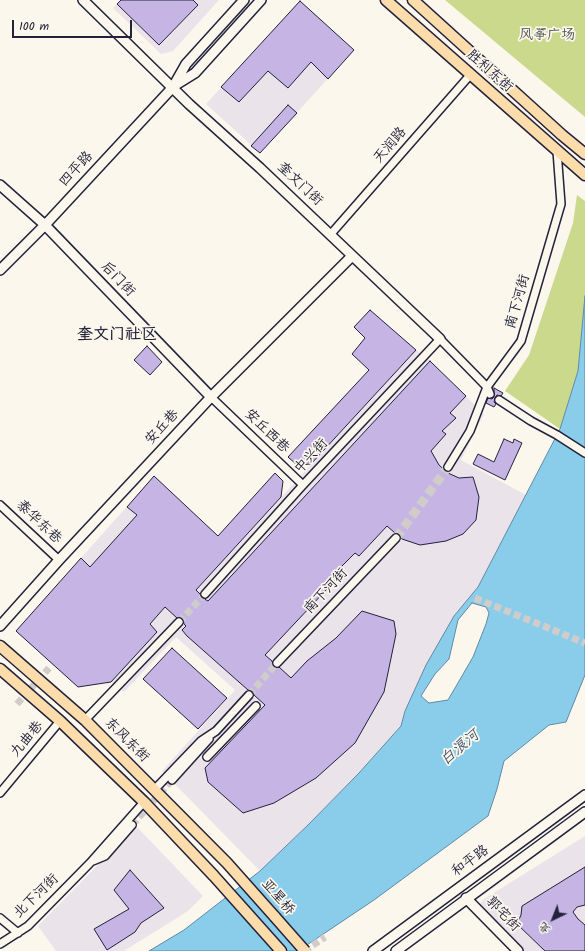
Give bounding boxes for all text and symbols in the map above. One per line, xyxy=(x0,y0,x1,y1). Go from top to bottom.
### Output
scale bar xyxy=(14,12,134,38)
text: 100 m xyxy=(19,17,49,36)
park label: 风筝广场 xyxy=(519,29,575,45)
street label: 胜利东街 xyxy=(462,47,516,97)
street label: 天润路 xyxy=(371,125,411,167)
street label: 四平路 xyxy=(57,149,97,191)
street label: 奎文门街 xyxy=(273,160,325,210)
street label: 后门街 xyxy=(96,259,138,301)
street label: 南下河街 xyxy=(503,273,535,331)
district label: 奎文门社区 xyxy=(77,326,157,346)
street label: 安丘巷 xyxy=(143,407,183,449)
street label: 安丘西巷 xyxy=(240,407,292,457)
street label: 中兴街 xyxy=(292,436,332,478)
street label: 泰华东巷 xyxy=(12,498,64,548)
street label: 南下河街 xyxy=(302,566,352,618)
street label: 东风东街 xyxy=(100,715,152,767)
street label: 九曲巷 xyxy=(8,719,48,761)
water label: 白浪河 xyxy=(438,728,484,770)
street label: 和平路 xyxy=(449,843,493,881)
street label: 北下河街 xyxy=(11,872,63,922)
street label: 亚星桥 xyxy=(257,877,297,919)
street label: 郭宅街 xyxy=(481,894,523,936)
north arrow xyxy=(533,899,573,939)
text: 北 xyxy=(535,917,555,938)

